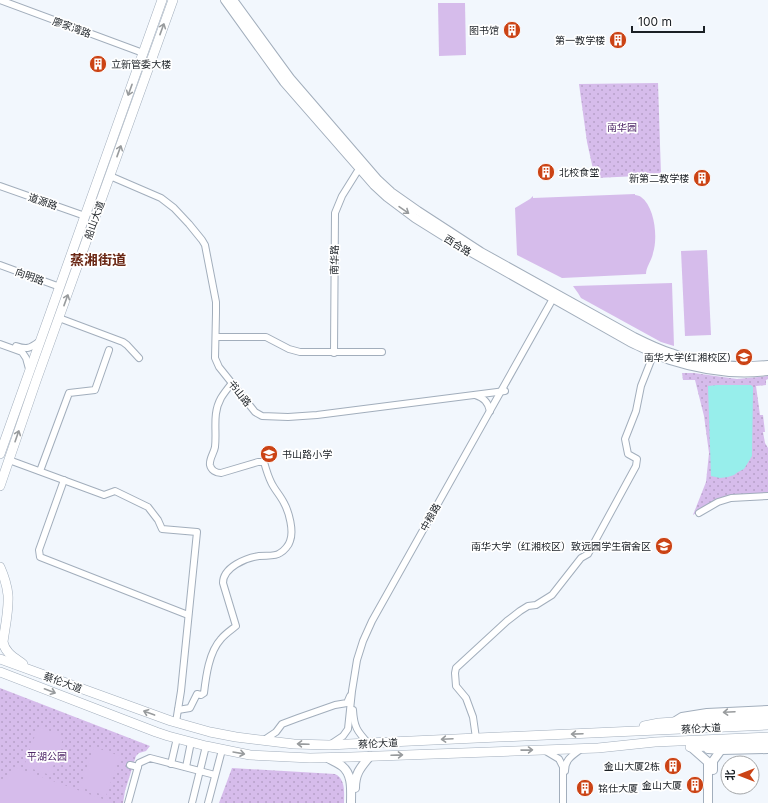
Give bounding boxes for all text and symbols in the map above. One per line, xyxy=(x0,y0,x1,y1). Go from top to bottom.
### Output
scale bar xyxy=(632,8,704,34)
text: 100 m xyxy=(638,14,672,29)
street label: 廖家湾路 xyxy=(51,15,93,39)
building icon: 图书馆 xyxy=(502,20,522,40)
one-way arrow xyxy=(159,23,167,35)
place label: 图书馆 xyxy=(469,24,499,36)
building icon: 第一教学楼 xyxy=(608,30,628,50)
place label: 第一教学楼 xyxy=(555,34,605,46)
building icon: 立新管委大楼 xyxy=(88,54,108,74)
place label: 立新管委大楼 xyxy=(111,58,171,70)
one-way arrow xyxy=(126,83,133,96)
park label: 南华园 xyxy=(607,121,637,133)
one-way arrow xyxy=(115,146,123,158)
building icon: 北校食堂 xyxy=(536,162,556,182)
place label: 北校食堂 xyxy=(559,166,599,178)
building icon: 新第二教学楼 xyxy=(692,168,712,188)
place label: 新第二教学楼 xyxy=(629,172,689,184)
street label: 道源路 xyxy=(27,190,59,212)
street label: 船山大道 xyxy=(82,199,106,241)
one-way arrow xyxy=(398,206,409,214)
street label: 西合路 xyxy=(442,232,474,258)
street label: 南华路 xyxy=(328,245,340,275)
district label: 蒸湘街道 xyxy=(70,251,126,268)
street label: 向明路 xyxy=(14,265,46,287)
one-way arrow xyxy=(62,295,70,307)
school or university icon: 南华大学(红湘校区) xyxy=(734,347,754,367)
place label: 南华大学(红湘校区) xyxy=(644,351,731,363)
street label: 书山路 xyxy=(226,378,254,408)
one-way arrow xyxy=(14,430,22,442)
school or university icon: 书山路小学 xyxy=(259,444,279,464)
place label: 书山路小学 xyxy=(282,448,332,460)
street label: 中粮路 xyxy=(417,501,443,533)
school or university icon: 南华大学（红湘校区）致远园学生宿舍区 xyxy=(654,536,674,556)
place label: 南华大学（红湘校区）致远园学生宿舍区 xyxy=(471,540,651,552)
street label: 蔡伦大道 xyxy=(42,670,84,694)
one-way arrow xyxy=(43,688,55,696)
one-way arrow xyxy=(144,709,156,717)
one-way arrow xyxy=(723,709,736,716)
street label: 蔡伦大道 xyxy=(681,721,721,735)
one-way arrow xyxy=(571,730,584,737)
street label: 蔡伦大道 xyxy=(358,736,398,750)
one-way arrow xyxy=(441,736,454,743)
one-way arrow xyxy=(297,741,310,748)
one-way arrow xyxy=(520,746,533,754)
one-way arrow xyxy=(232,749,245,757)
park label: 平湖公园 xyxy=(27,750,67,762)
one-way arrow xyxy=(390,752,403,759)
north arrow xyxy=(720,755,760,795)
building icon: 金山大厦2栋 xyxy=(663,756,683,776)
place label: 金山大厦2栋 xyxy=(604,760,660,772)
text: 北 xyxy=(723,770,737,781)
building icon: 金山大厦 xyxy=(685,775,705,795)
building icon: 铭仕大厦 xyxy=(575,778,595,798)
place label: 金山大厦 xyxy=(642,779,682,791)
place label: 铭仕大厦 xyxy=(598,782,638,794)

